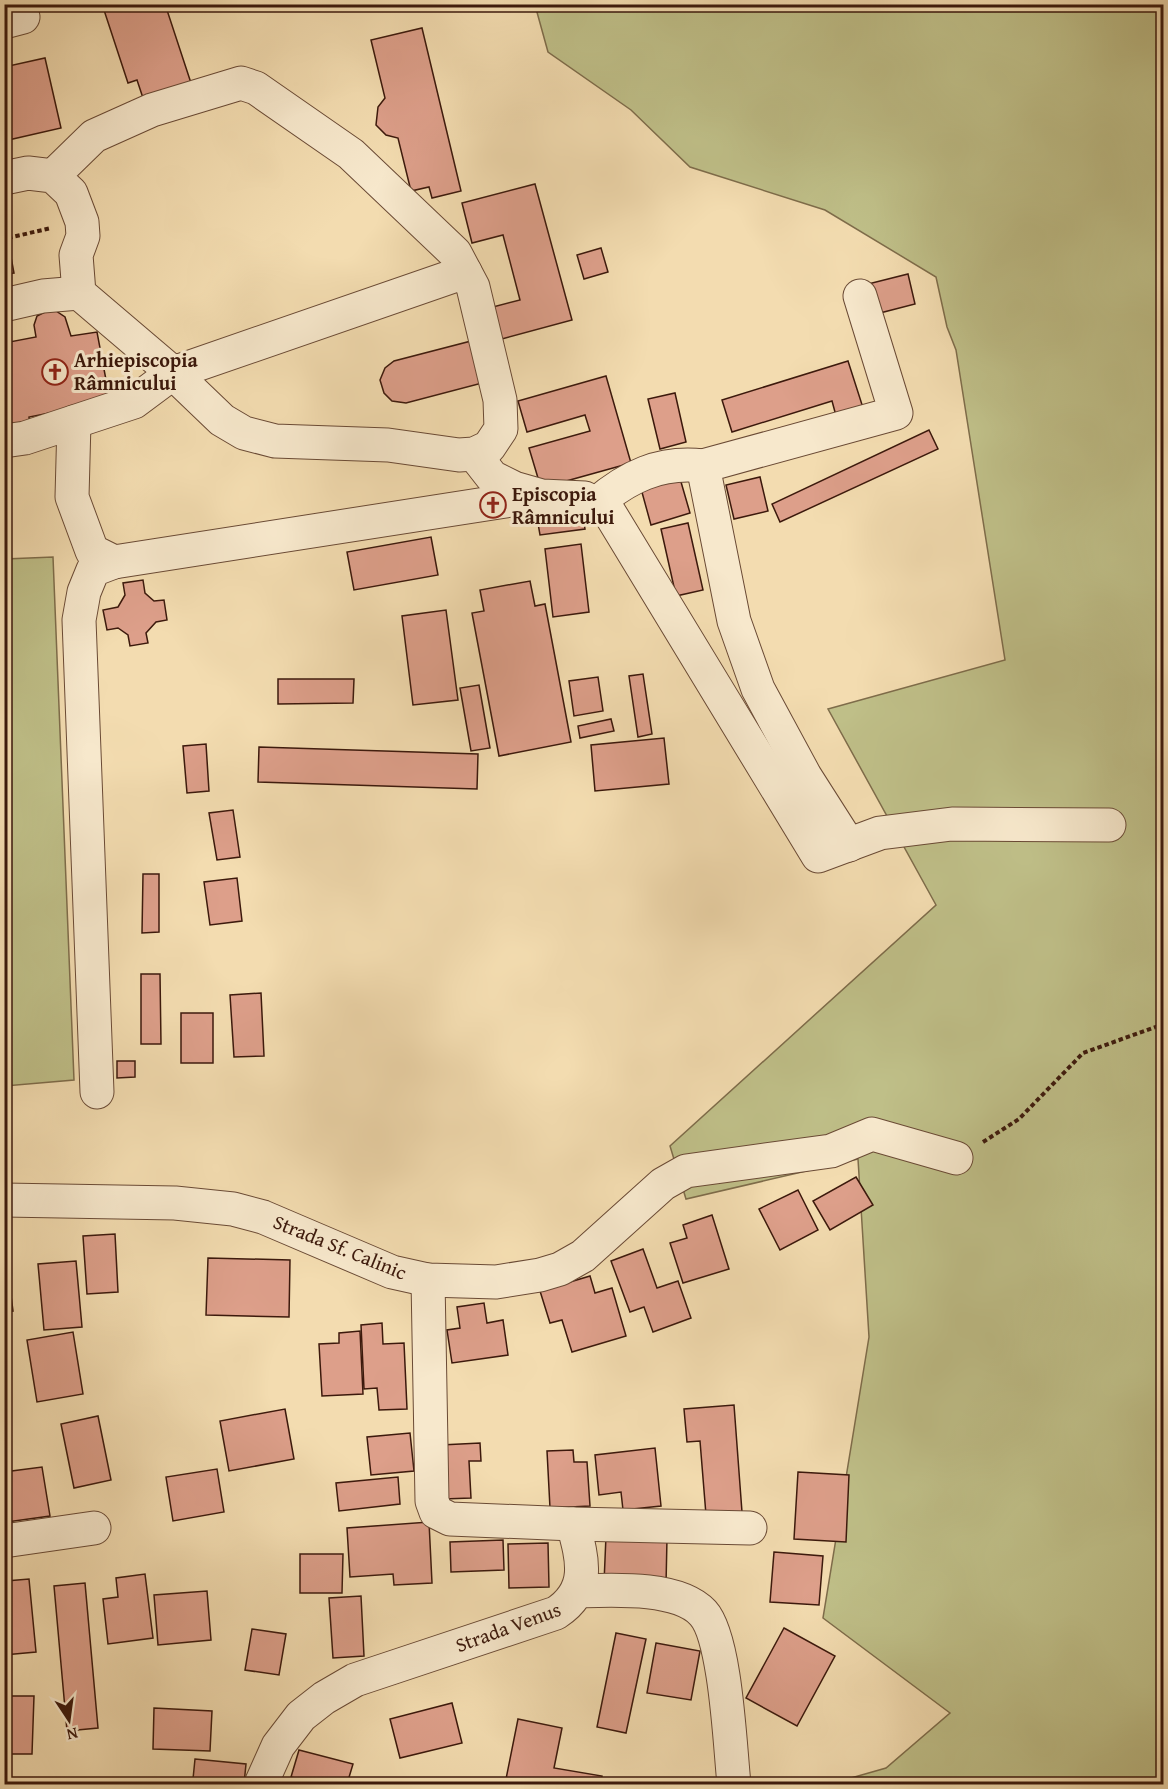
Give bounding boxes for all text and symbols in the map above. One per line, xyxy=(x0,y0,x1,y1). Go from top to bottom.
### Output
place label: Arhiepiscopia Râmnicului xyxy=(74,345,198,397)
church icon: Arhiepiscopia Râmnicului xyxy=(40,357,70,387)
place label: Episcopia Râmnicului xyxy=(512,479,614,531)
church icon: Episcopia Râmnicului xyxy=(478,490,508,520)
street label: Strada Sf. Calinic xyxy=(269,1207,411,1287)
street label: Strada Venus xyxy=(451,1594,565,1659)
north arrow xyxy=(39,1690,99,1750)
text: N xyxy=(64,1722,80,1748)

